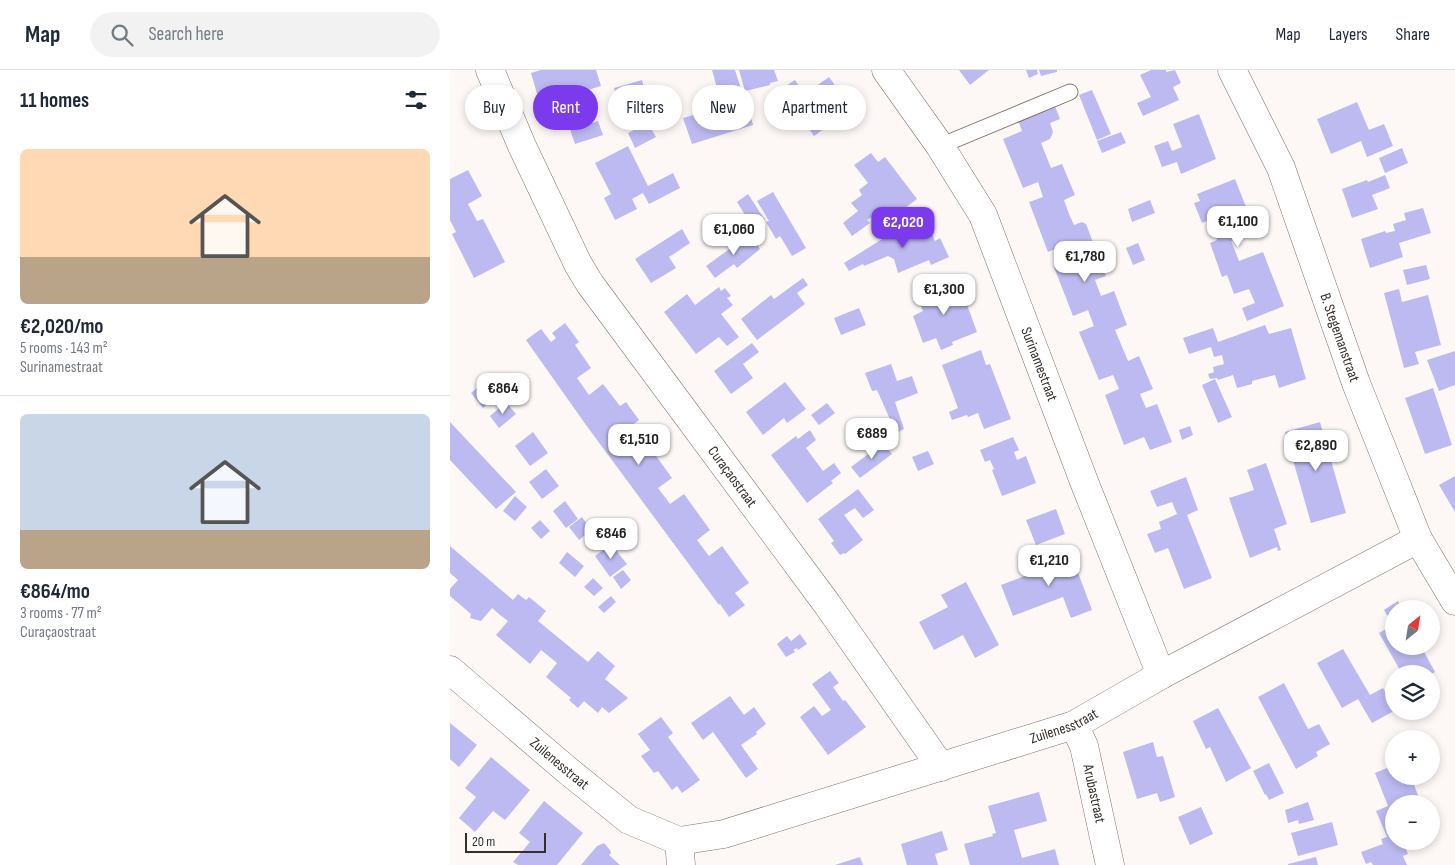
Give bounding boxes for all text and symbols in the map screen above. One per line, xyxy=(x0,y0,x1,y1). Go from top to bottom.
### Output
search box xyxy=(90,12,440,57)
text: Map xyxy=(25,20,60,49)
icon: search xyxy=(108,21,136,49)
text: Search here xyxy=(148,23,224,46)
text: Map xyxy=(1276,24,1301,45)
text: Layers xyxy=(1329,24,1368,45)
text: Share xyxy=(1396,24,1430,45)
chip: Buy xyxy=(465,85,523,130)
chip: Rent xyxy=(533,85,598,130)
chip: Filters xyxy=(608,85,682,130)
chip: New xyxy=(692,85,754,130)
chip: Apartment xyxy=(764,85,866,130)
icon: filters xyxy=(402,86,430,114)
text: 11 homes xyxy=(20,88,89,113)
icon: home xyxy=(180,181,270,271)
pin: €2,020 xyxy=(862,206,944,249)
pin: €1,100 xyxy=(1197,206,1279,248)
text: €1,100 xyxy=(1218,212,1258,231)
text: €2,020 xyxy=(882,213,924,232)
pin: €1,060 xyxy=(693,214,775,256)
text: €1,060 xyxy=(713,220,755,239)
pin: €1,780 xyxy=(1044,240,1126,283)
text: €1,780 xyxy=(1065,247,1105,266)
pin: €1,300 xyxy=(903,274,985,316)
text: €1,300 xyxy=(923,280,965,299)
street label: B. Stegemanstraat xyxy=(1315,291,1364,385)
text: €2,020/mo xyxy=(20,314,104,339)
street label: Surinamestraat xyxy=(1016,325,1062,404)
text: 5 rooms · 143 m² xyxy=(20,339,108,358)
text: Surinamestraat xyxy=(20,358,103,377)
pin: €864 xyxy=(473,372,533,415)
text: €864 xyxy=(488,379,518,398)
pin: €889 xyxy=(842,418,902,460)
pin: €1,510 xyxy=(598,424,680,466)
text: €889 xyxy=(857,424,887,443)
text: €1,510 xyxy=(619,430,659,449)
pin: €2,890 xyxy=(1275,430,1357,472)
text: €2,890 xyxy=(1295,436,1337,455)
street label: Curaçaostraat xyxy=(703,443,761,512)
icon: home xyxy=(180,447,270,537)
pin: €846 xyxy=(581,518,641,560)
text: €846 xyxy=(596,524,626,543)
pin: €1,210 xyxy=(1008,544,1090,587)
text: €1,210 xyxy=(1029,551,1069,570)
text: €864/mo xyxy=(20,579,90,604)
north arrow xyxy=(1385,600,1440,655)
map controls xyxy=(1385,600,1440,850)
text: 3 rooms · 77 m² xyxy=(20,604,102,623)
text: Curaçaostraat xyxy=(20,623,96,642)
button: layers xyxy=(1385,665,1440,720)
street label: Zuilenesstraat xyxy=(1028,704,1102,748)
button: + xyxy=(1385,730,1440,785)
street label: Zuilenesstraat xyxy=(526,733,593,794)
street label: Arubastraat xyxy=(1078,762,1110,825)
button: − xyxy=(1385,795,1440,850)
scale bar xyxy=(465,830,546,853)
text: 20 m xyxy=(472,833,495,850)

